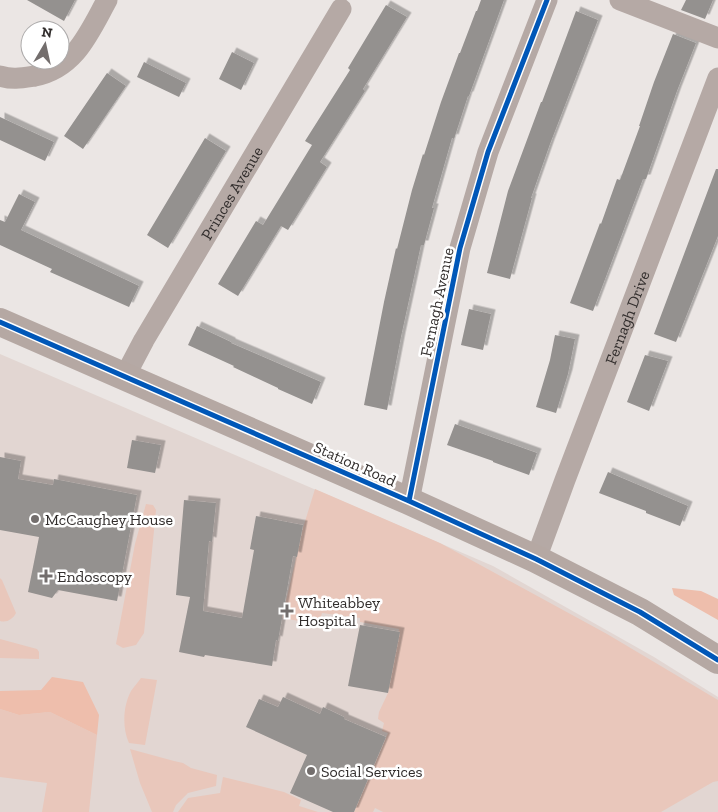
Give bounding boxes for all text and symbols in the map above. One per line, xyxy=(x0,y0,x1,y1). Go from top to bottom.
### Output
north arrow xyxy=(20,20,70,70)
text: N xyxy=(40,23,54,42)
street label: Princes Avenue xyxy=(196,143,267,243)
street label: Fernagh Avenue xyxy=(416,246,458,358)
street label: Fernagh Drive xyxy=(600,268,653,367)
street label: Station Road xyxy=(311,437,399,491)
place label: McCaughey House xyxy=(45,510,173,529)
marker: McCaughey House xyxy=(29,513,41,525)
place label: Endoscopy xyxy=(57,567,133,586)
marker: Endoscopy xyxy=(39,569,53,583)
place label: Whiteabbey Hospital xyxy=(298,593,381,630)
marker: Whiteabbey Hospital xyxy=(280,604,294,618)
place label: Social Services xyxy=(321,762,423,781)
marker: Social Services xyxy=(305,765,317,777)

